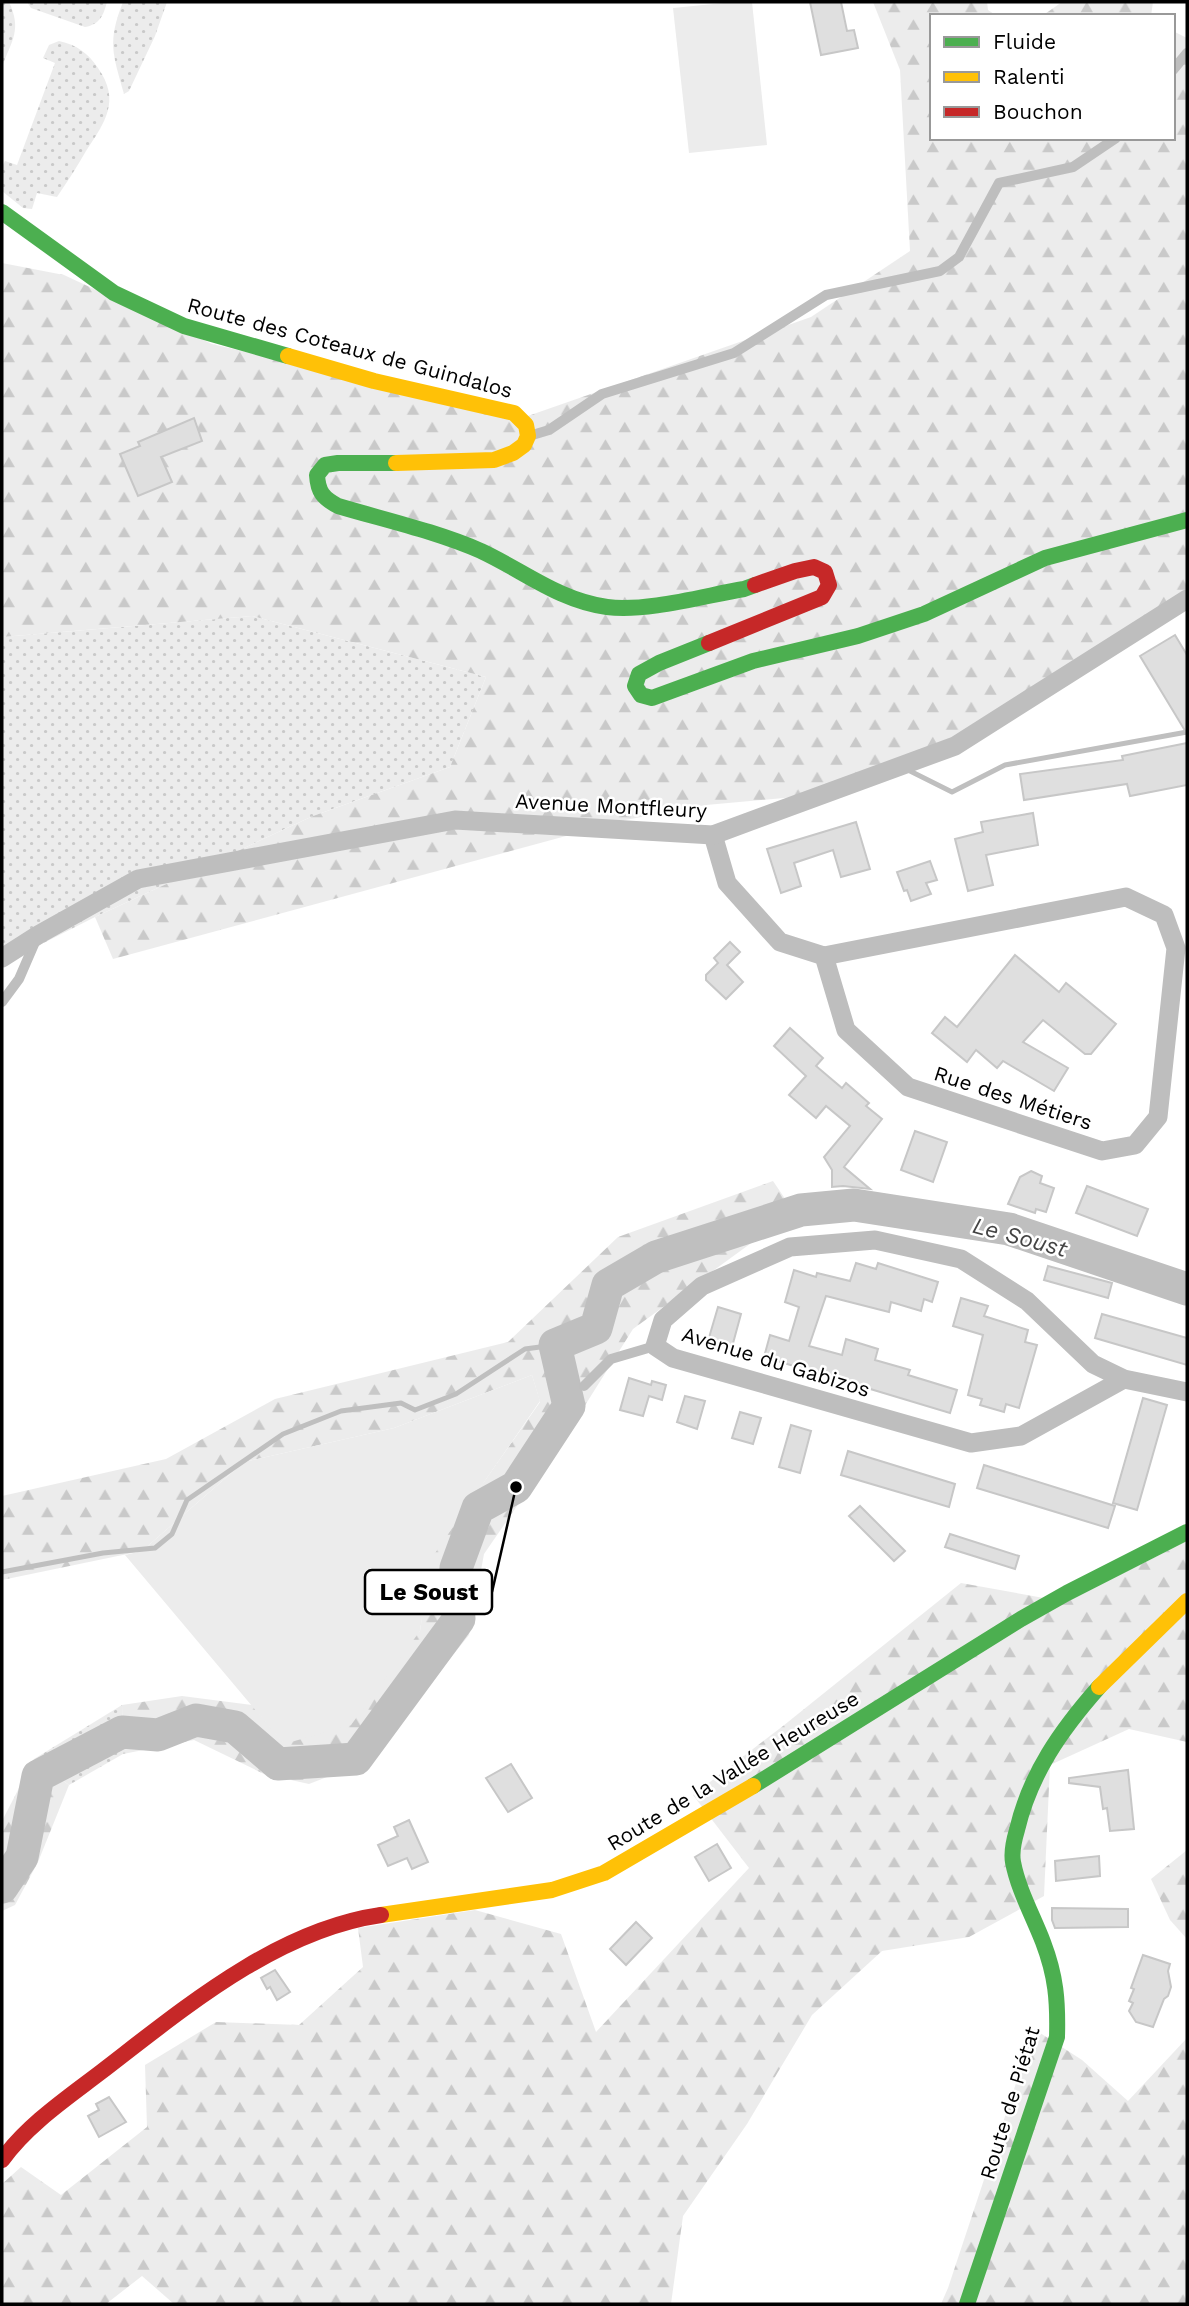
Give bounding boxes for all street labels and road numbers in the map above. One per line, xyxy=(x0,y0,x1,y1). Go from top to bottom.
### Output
street label: Route des Coteaux de Guindalos xyxy=(185,292,515,403)
street label: Avenue Montfleury xyxy=(514,788,708,823)
street label: Rue des Métiers xyxy=(931,1060,1095,1135)
street label: Avenue du Gabizos xyxy=(679,1321,873,1402)
street label: Route de la Vallée Heureuse xyxy=(602,1685,863,1856)
street label: Route de Piétat xyxy=(974,2023,1045,2183)

